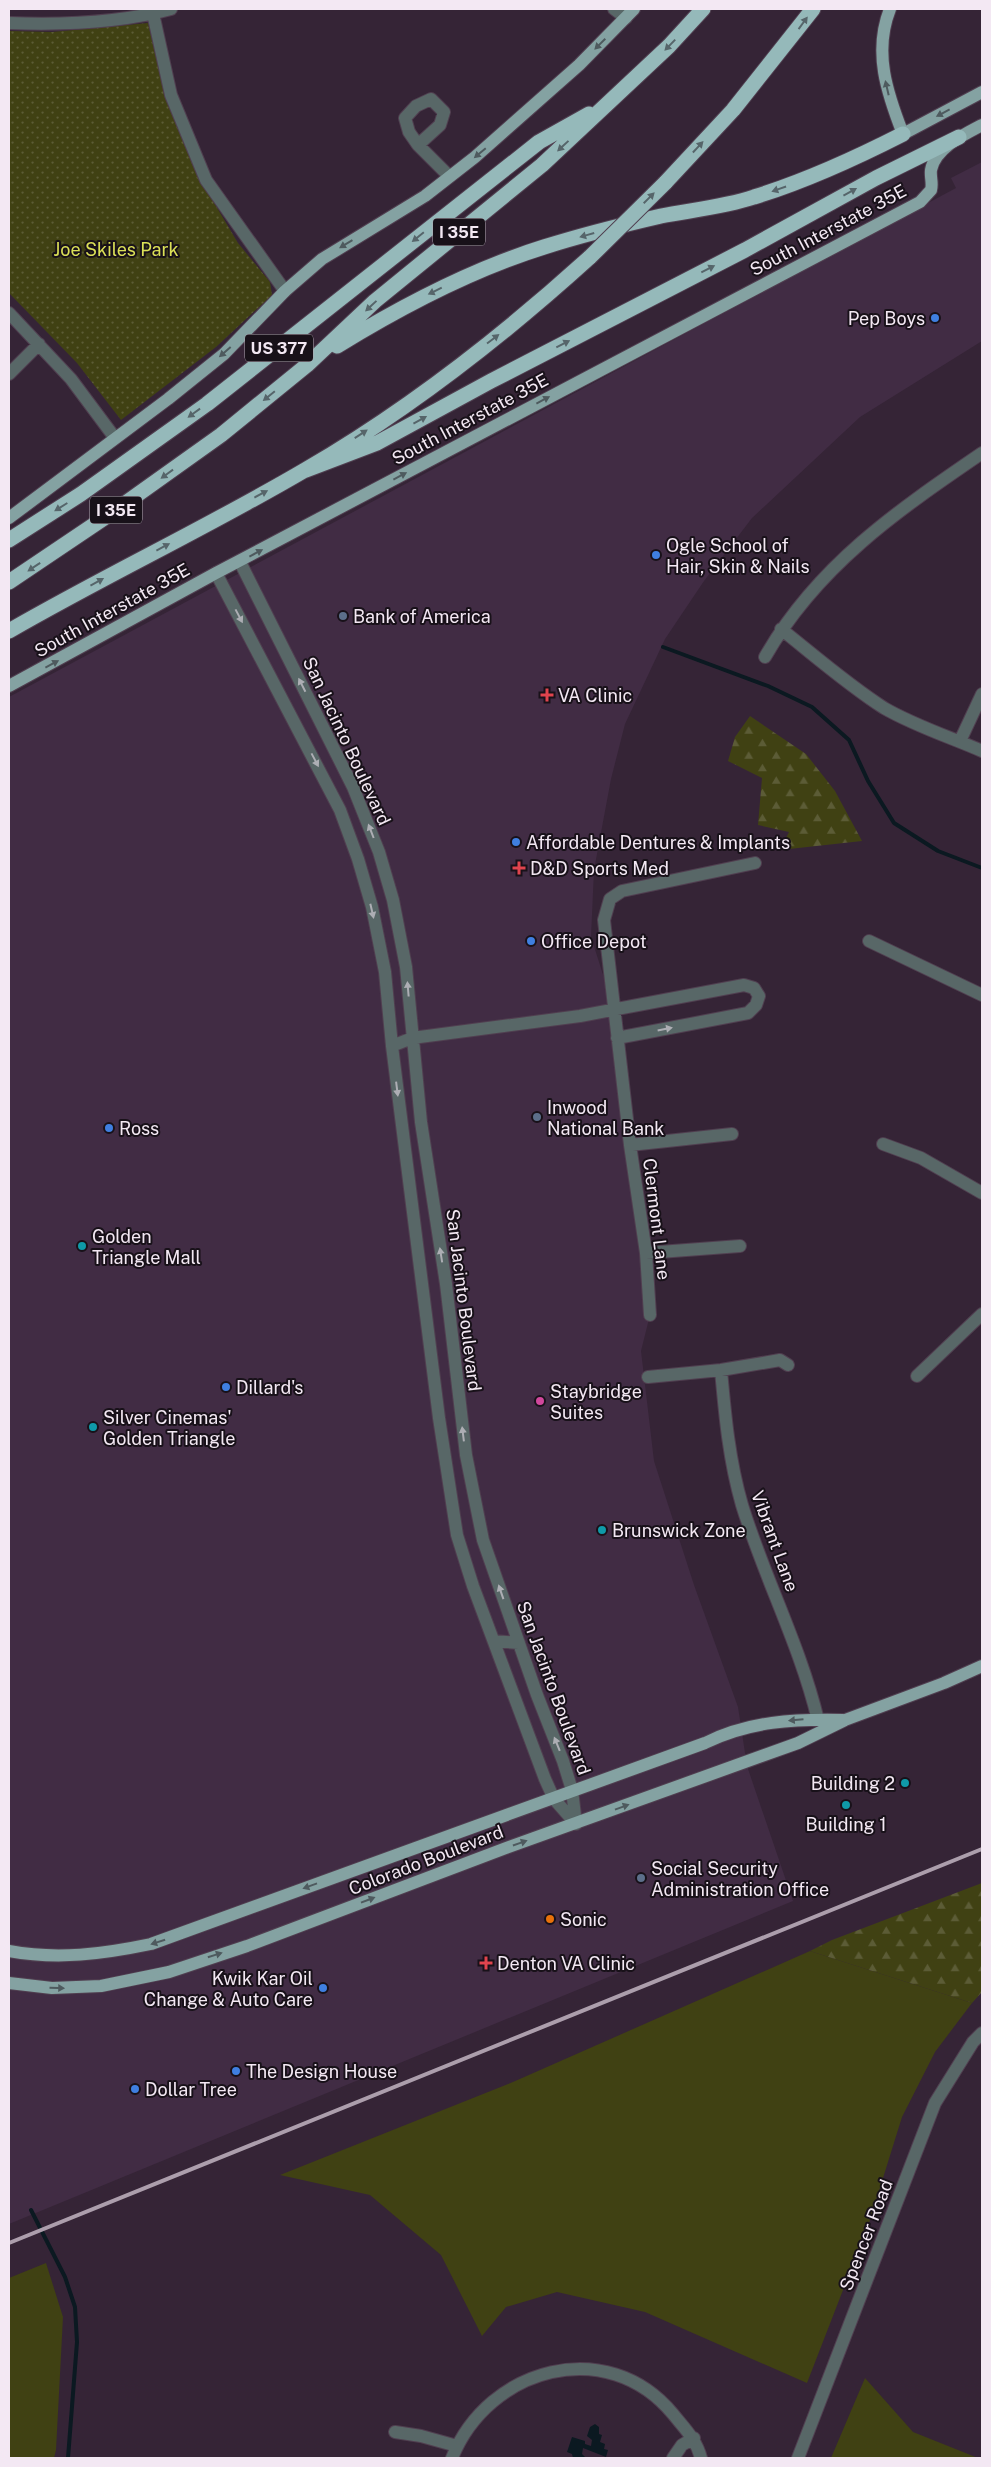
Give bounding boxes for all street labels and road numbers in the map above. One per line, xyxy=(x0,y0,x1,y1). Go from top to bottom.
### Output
street label: South Interstate 35E xyxy=(746,180,910,280)
road number: I 35E xyxy=(433,218,485,246)
road number: US 377 xyxy=(245,334,313,362)
street label: South Interstate 35E xyxy=(388,369,552,469)
road number: I 35E xyxy=(90,496,142,524)
street label: South Interstate 35E xyxy=(31,559,193,661)
street label: San Jacinto Boulevard xyxy=(299,653,395,829)
street label: Clermont Lane xyxy=(639,1157,675,1281)
street label: San Jacinto Boulevard xyxy=(442,1208,486,1392)
street label: Vibrant Lane xyxy=(747,1488,803,1594)
street label: San Jacinto Boulevard xyxy=(513,1598,595,1778)
street label: Colorado Boulevard xyxy=(346,1821,506,1899)
street label: Spencer Road xyxy=(835,2176,897,2294)

